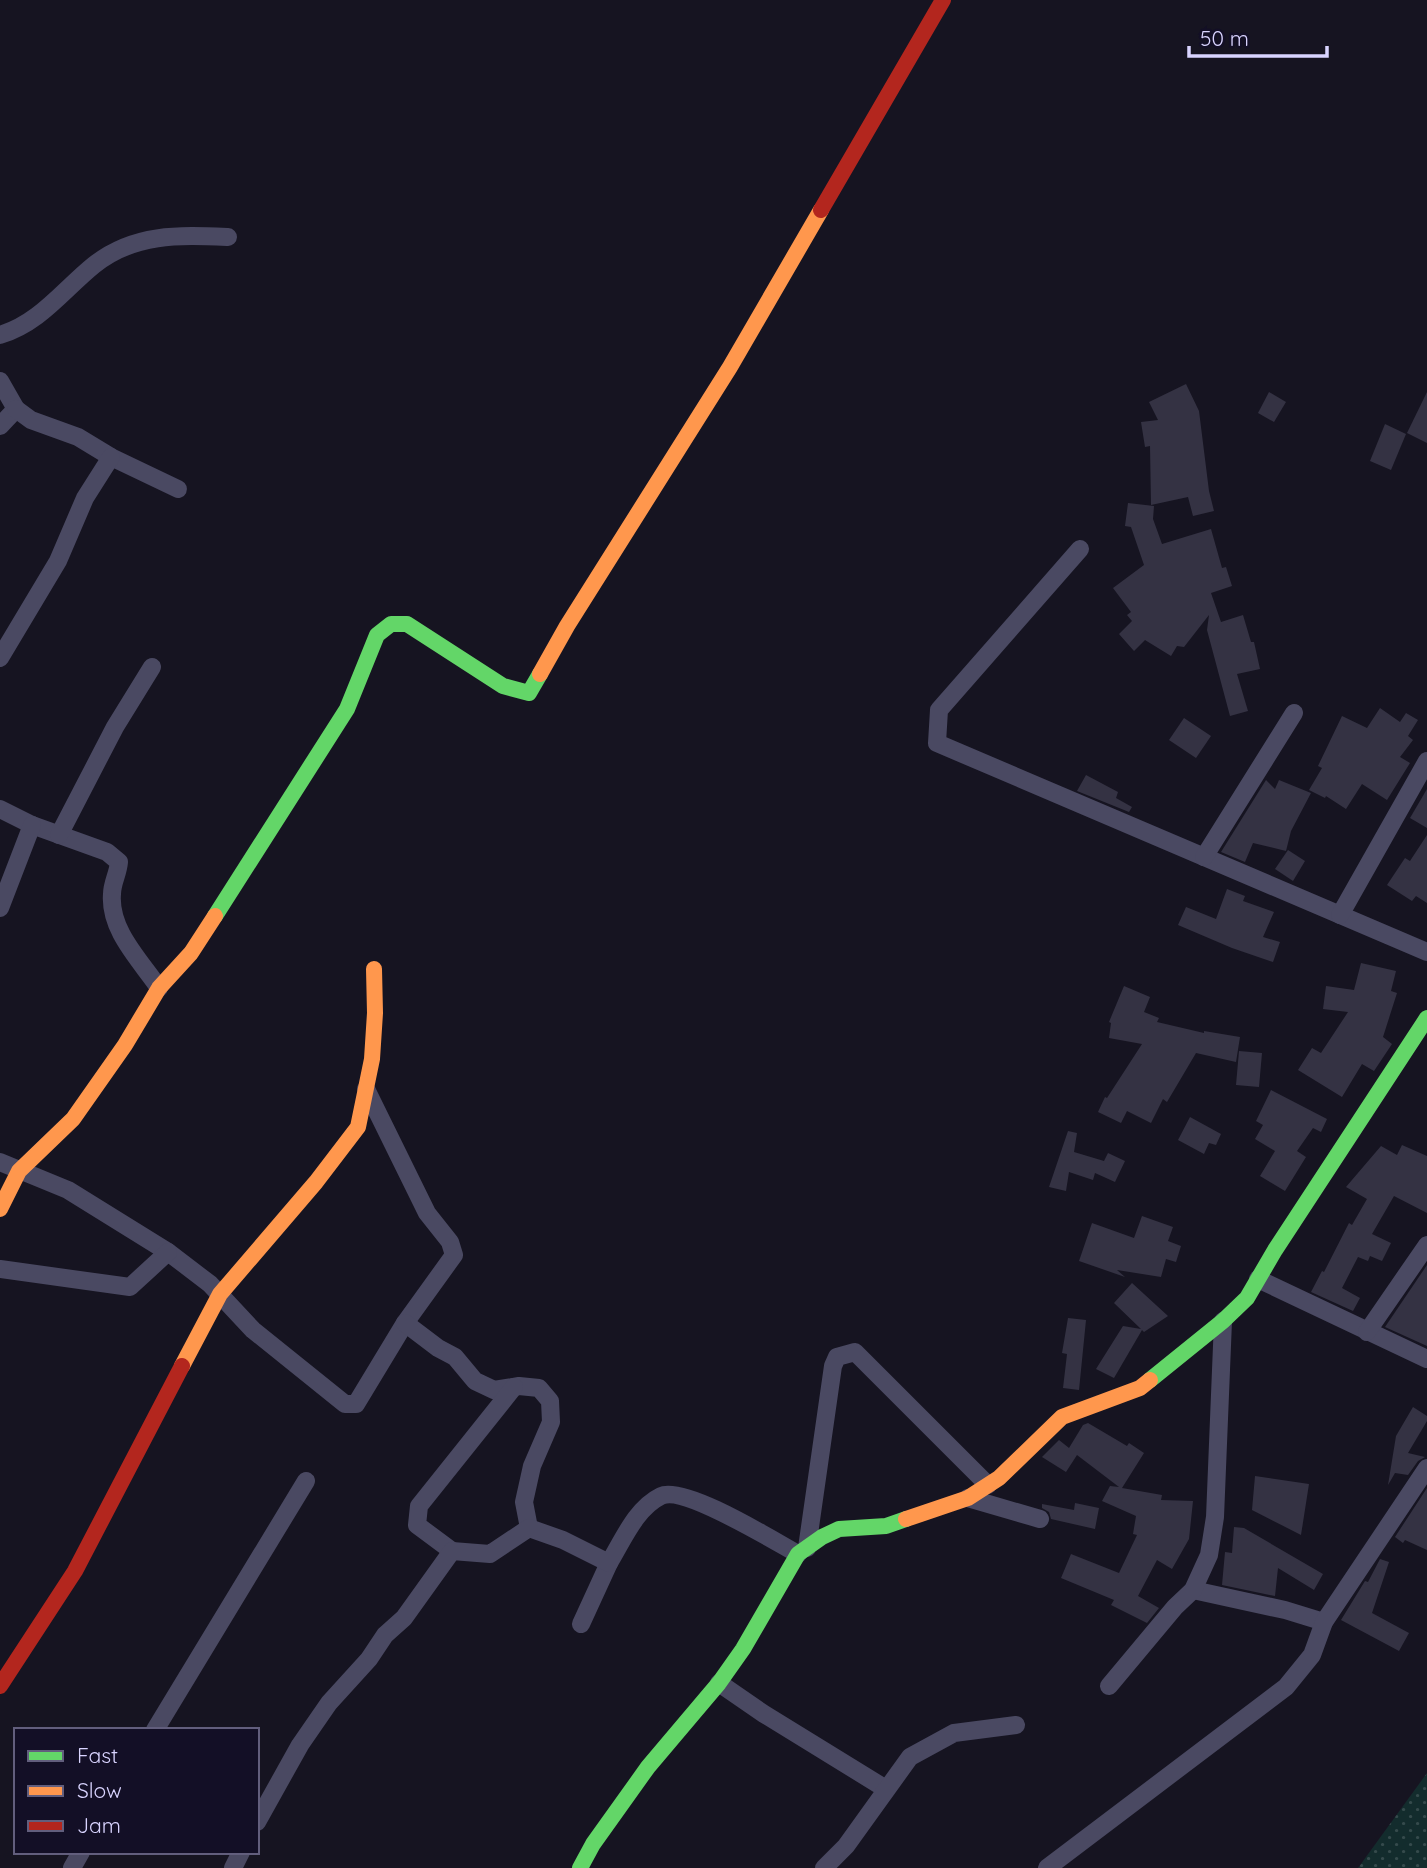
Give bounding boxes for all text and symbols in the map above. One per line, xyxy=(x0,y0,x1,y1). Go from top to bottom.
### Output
scale bar xyxy=(1189,14,1327,58)
text: 50 m xyxy=(1200,25,1249,51)
legend xyxy=(14,1728,259,1854)
text: Fast xyxy=(77,1742,118,1768)
text: Slow xyxy=(77,1777,122,1803)
text: Jam xyxy=(77,1812,121,1838)

